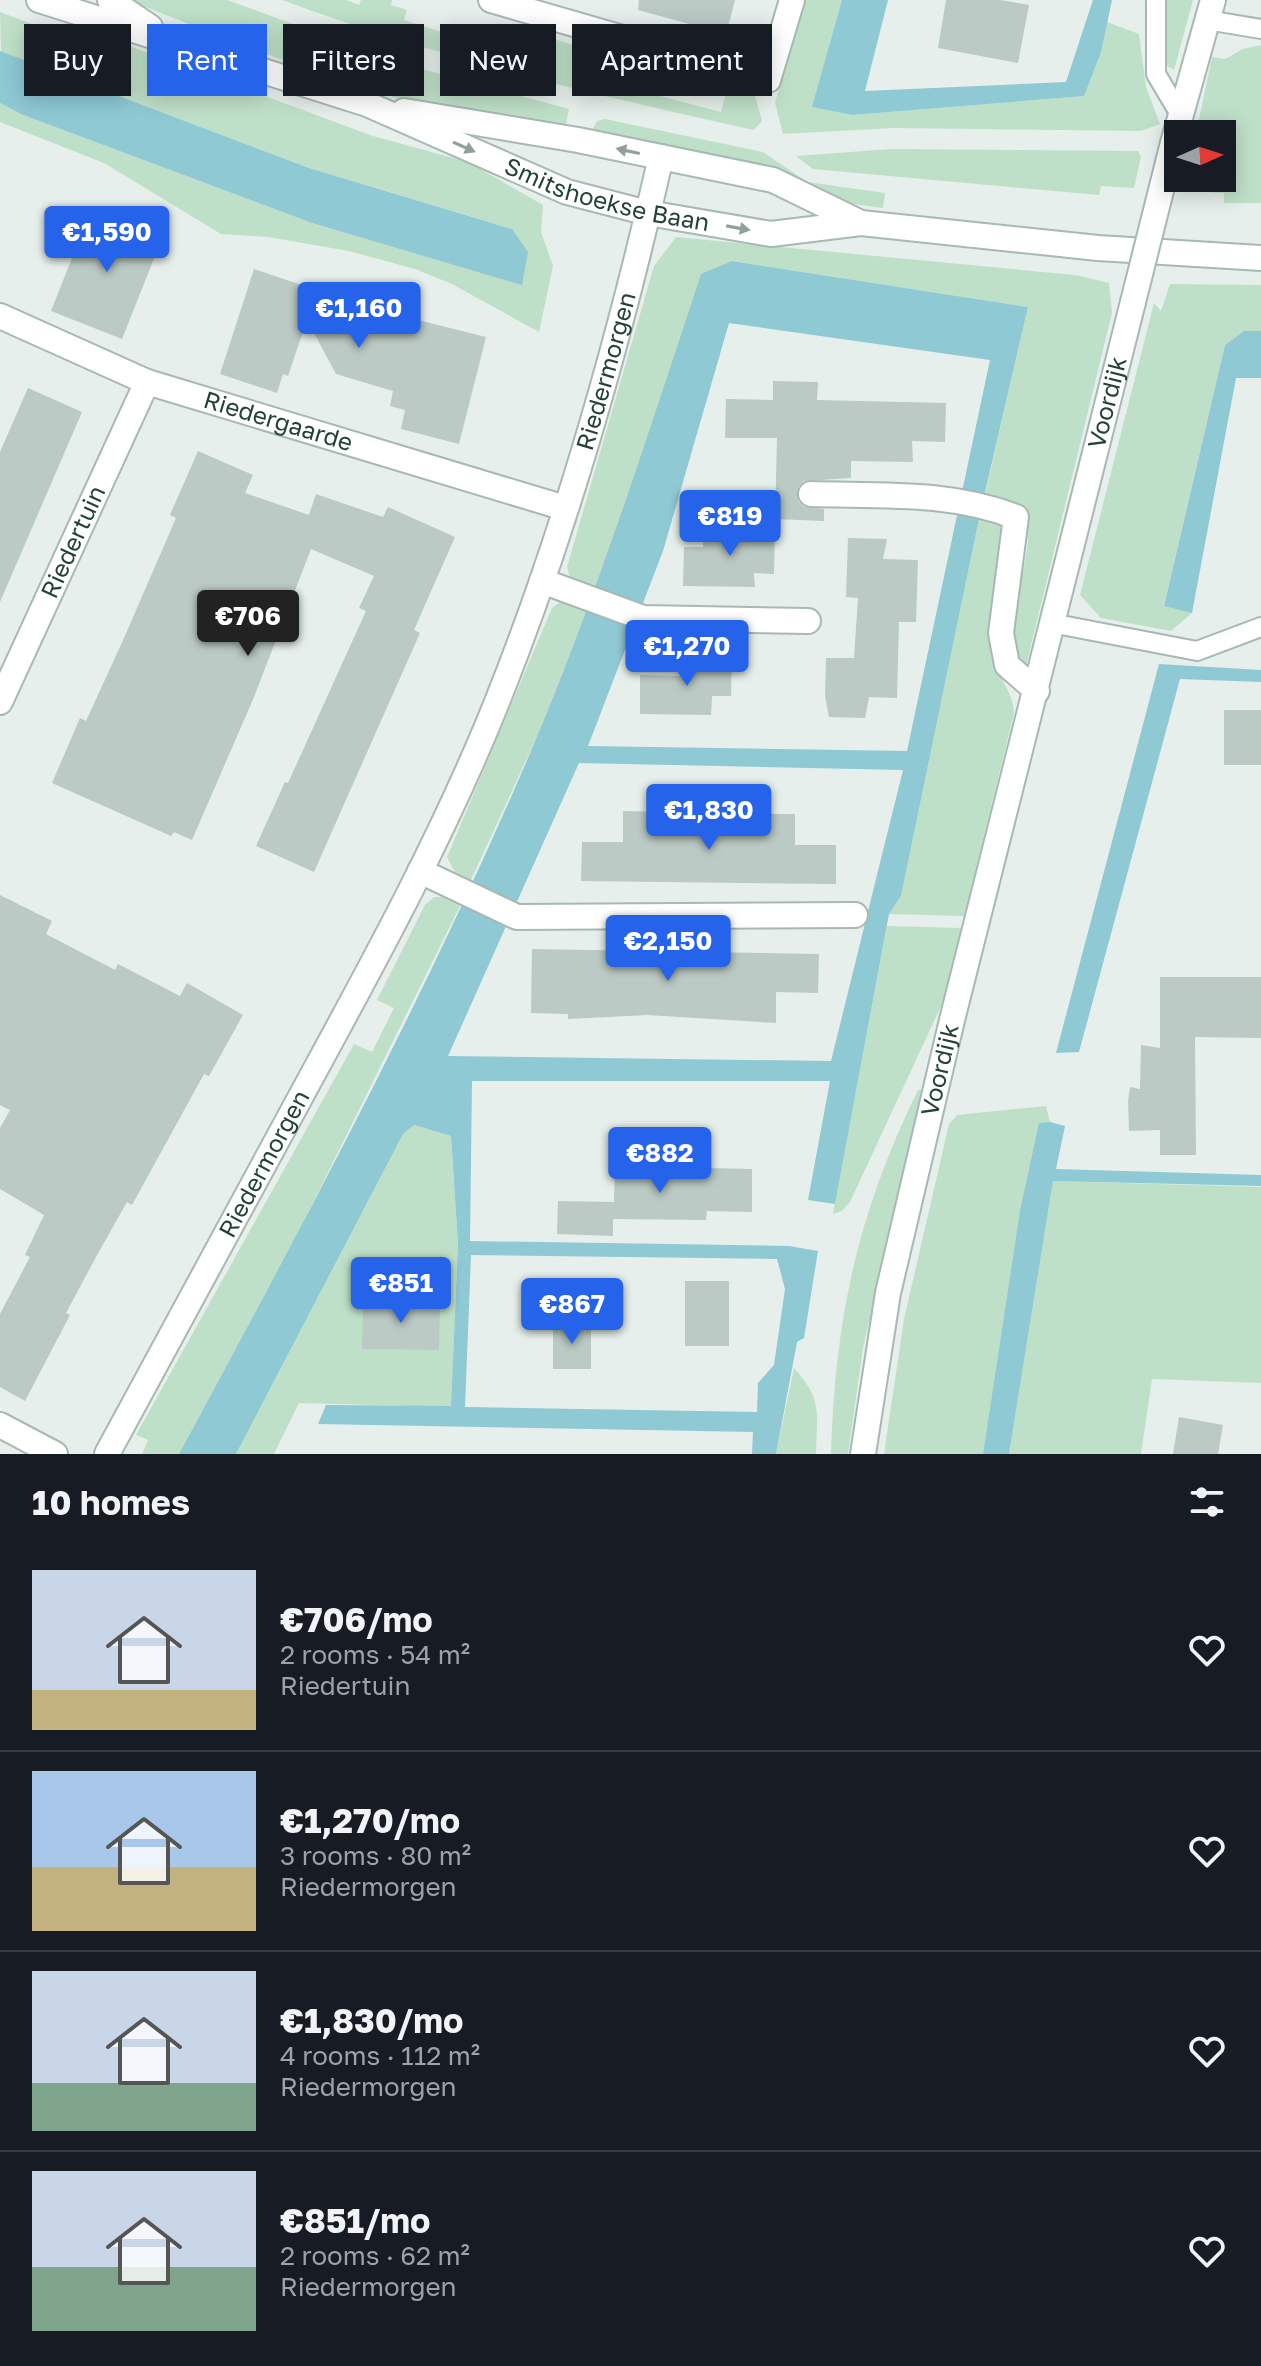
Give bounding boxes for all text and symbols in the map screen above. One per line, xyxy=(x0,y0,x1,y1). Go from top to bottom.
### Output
chip: Buy xyxy=(24,24,131,96)
chip: Rent xyxy=(147,24,267,96)
chip: Filters xyxy=(283,24,424,96)
chip: New xyxy=(440,24,556,96)
chip: Apartment xyxy=(572,24,772,96)
north arrow xyxy=(1164,120,1236,192)
map controls xyxy=(1164,120,1236,192)
one-way arrow xyxy=(452,140,475,154)
one-way arrow xyxy=(616,144,641,156)
street label: Smitshoekse Baan xyxy=(500,150,712,236)
pin: €1,590 xyxy=(42,206,172,274)
text: €1,590 xyxy=(62,216,152,247)
one-way arrow xyxy=(726,222,751,235)
pin: €1,160 xyxy=(294,282,424,350)
street label: Riedermorgen xyxy=(569,289,641,454)
text: €1,160 xyxy=(316,292,402,323)
street label: Voordijk xyxy=(1081,353,1132,451)
street label: Riedergaarde xyxy=(200,384,356,456)
street label: Riedertuin xyxy=(34,481,110,602)
pin: €819 xyxy=(683,490,777,558)
text: €819 xyxy=(698,500,762,531)
pin: €706 xyxy=(201,590,295,658)
text: €706 xyxy=(215,600,281,631)
pin: €1,270 xyxy=(622,620,752,688)
text: €1,270 xyxy=(644,630,730,661)
pin: €1,830 xyxy=(644,784,774,852)
text: €1,830 xyxy=(664,794,754,825)
pin: €2,150 xyxy=(603,915,733,983)
text: €2,150 xyxy=(624,925,712,956)
street label: Voordijk xyxy=(914,1021,964,1119)
street label: Riedermorgen xyxy=(212,1085,315,1242)
pin: €882 xyxy=(613,1127,707,1195)
text: €882 xyxy=(626,1137,694,1168)
pin: €851 xyxy=(354,1257,448,1325)
text: €851 xyxy=(369,1267,433,1298)
pin: €867 xyxy=(525,1278,619,1346)
text: €867 xyxy=(539,1288,605,1319)
icon: filters xyxy=(1185,1480,1229,1524)
text: 10 homes xyxy=(32,1482,190,1522)
text: €706/mo xyxy=(280,1599,433,1639)
icon: home xyxy=(96,1602,192,1698)
icon: heart xyxy=(1185,1628,1229,1672)
text: 2 rooms · 54 m² xyxy=(280,1639,470,1670)
text: Riedertuin xyxy=(280,1670,411,1701)
text: €1,270/mo xyxy=(280,1800,460,1840)
icon: home xyxy=(96,1803,192,1899)
icon: heart xyxy=(1185,1829,1229,1873)
text: 3 rooms · 80 m² xyxy=(280,1840,471,1871)
text: Riedermorgen xyxy=(280,1871,457,1902)
text: €1,830/mo xyxy=(280,2000,463,2040)
icon: home xyxy=(96,2003,192,2099)
icon: heart xyxy=(1185,2029,1229,2073)
text: 4 rooms · 112 m² xyxy=(280,2040,480,2071)
text: Riedermorgen xyxy=(280,2071,457,2102)
text: €851/mo xyxy=(280,2200,430,2240)
icon: home xyxy=(96,2203,192,2299)
icon: heart xyxy=(1185,2229,1229,2273)
text: 2 rooms · 62 m² xyxy=(280,2240,470,2271)
text: Riedermorgen xyxy=(280,2271,457,2302)

